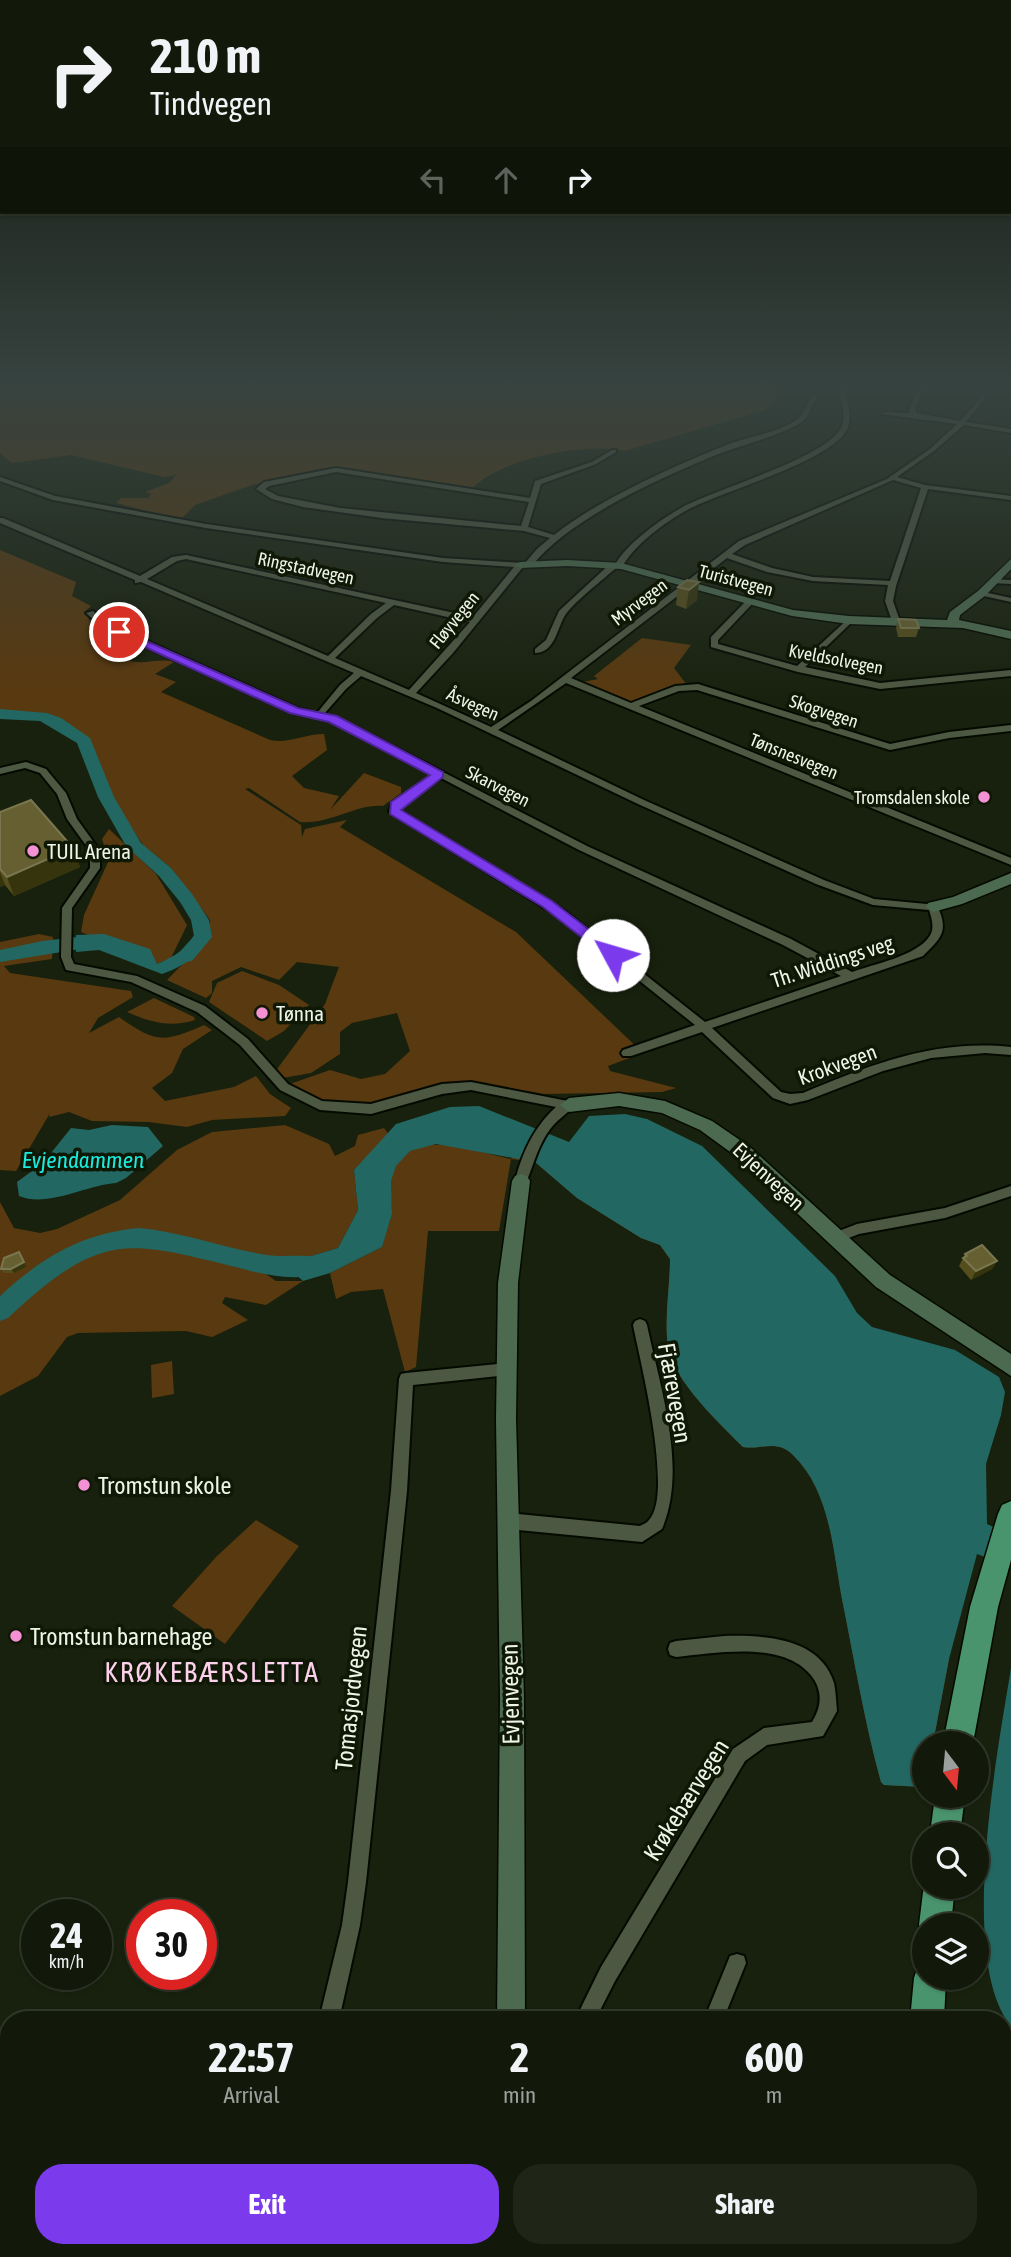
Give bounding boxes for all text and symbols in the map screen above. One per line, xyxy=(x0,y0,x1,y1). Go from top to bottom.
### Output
text: 210 m xyxy=(150,27,261,83)
icon: right xyxy=(35,28,126,119)
text: Tindvegen xyxy=(150,85,272,122)
icon: left xyxy=(414,161,452,199)
icon: ahead xyxy=(487,161,525,199)
icon: right xyxy=(560,161,598,199)
street label: Ringstadvegen xyxy=(256,548,356,588)
street label: Turistvegen xyxy=(696,560,776,600)
street label: Myrvegen xyxy=(607,574,671,630)
street label: Fløyvegen xyxy=(425,587,483,653)
pin xyxy=(89,602,149,662)
icon: arrive xyxy=(100,613,138,651)
street label: Kveldsolvegen xyxy=(787,640,885,678)
street label: Åsvegen xyxy=(444,683,502,725)
street label: Skogvegen xyxy=(787,690,861,732)
street label: Tønsnesvegen xyxy=(747,729,841,783)
street label: Skarvegen xyxy=(463,761,533,811)
place label: Tromsdalen skole xyxy=(854,787,970,808)
marker: Tromsdalen skole xyxy=(976,789,992,805)
place label: TUIL Arena xyxy=(47,839,131,863)
marker: TUIL Arena xyxy=(25,843,41,859)
position arrow xyxy=(576,918,650,992)
street label: Th. Widdings veg xyxy=(768,930,896,992)
place label: Tønna xyxy=(276,1001,324,1025)
marker: Tønna xyxy=(254,1005,270,1021)
street label: Krokvegen xyxy=(794,1039,880,1089)
street label: Evjenvegen xyxy=(728,1137,810,1215)
water label: Evjendammen xyxy=(22,1147,144,1173)
street label: Fjærevegen xyxy=(653,1341,697,1445)
place label: Tromstun skole xyxy=(98,1472,232,1499)
marker: Tromstun skole xyxy=(76,1477,92,1493)
place label: Tromstun barnehage xyxy=(30,1623,212,1650)
street label: Tomasjordvegen xyxy=(330,1624,372,1772)
marker: Tromstun barnehage xyxy=(8,1628,24,1644)
street label: Evjenvegen xyxy=(496,1643,524,1745)
district label: KRØKEBÆRSLETTA xyxy=(104,1656,320,1688)
north arrow xyxy=(912,1731,989,1808)
map controls xyxy=(912,1731,989,1990)
street label: Krøkebærvegen xyxy=(638,1734,734,1866)
button: search xyxy=(912,1822,989,1899)
speed limit sign: 30 xyxy=(126,1899,217,1990)
button: layers xyxy=(912,1913,989,1990)
text: 24 xyxy=(50,1915,83,1955)
text: km/h xyxy=(49,1951,84,1972)
text: 22:57 xyxy=(208,2033,295,2081)
text: 2 xyxy=(510,2033,529,2081)
text: 600 xyxy=(744,2033,804,2081)
text: Arrival xyxy=(223,2082,280,2108)
text: min xyxy=(503,2082,536,2108)
text: m xyxy=(766,2082,782,2108)
button: Exit xyxy=(35,2164,499,2244)
button: Share xyxy=(513,2164,977,2244)

